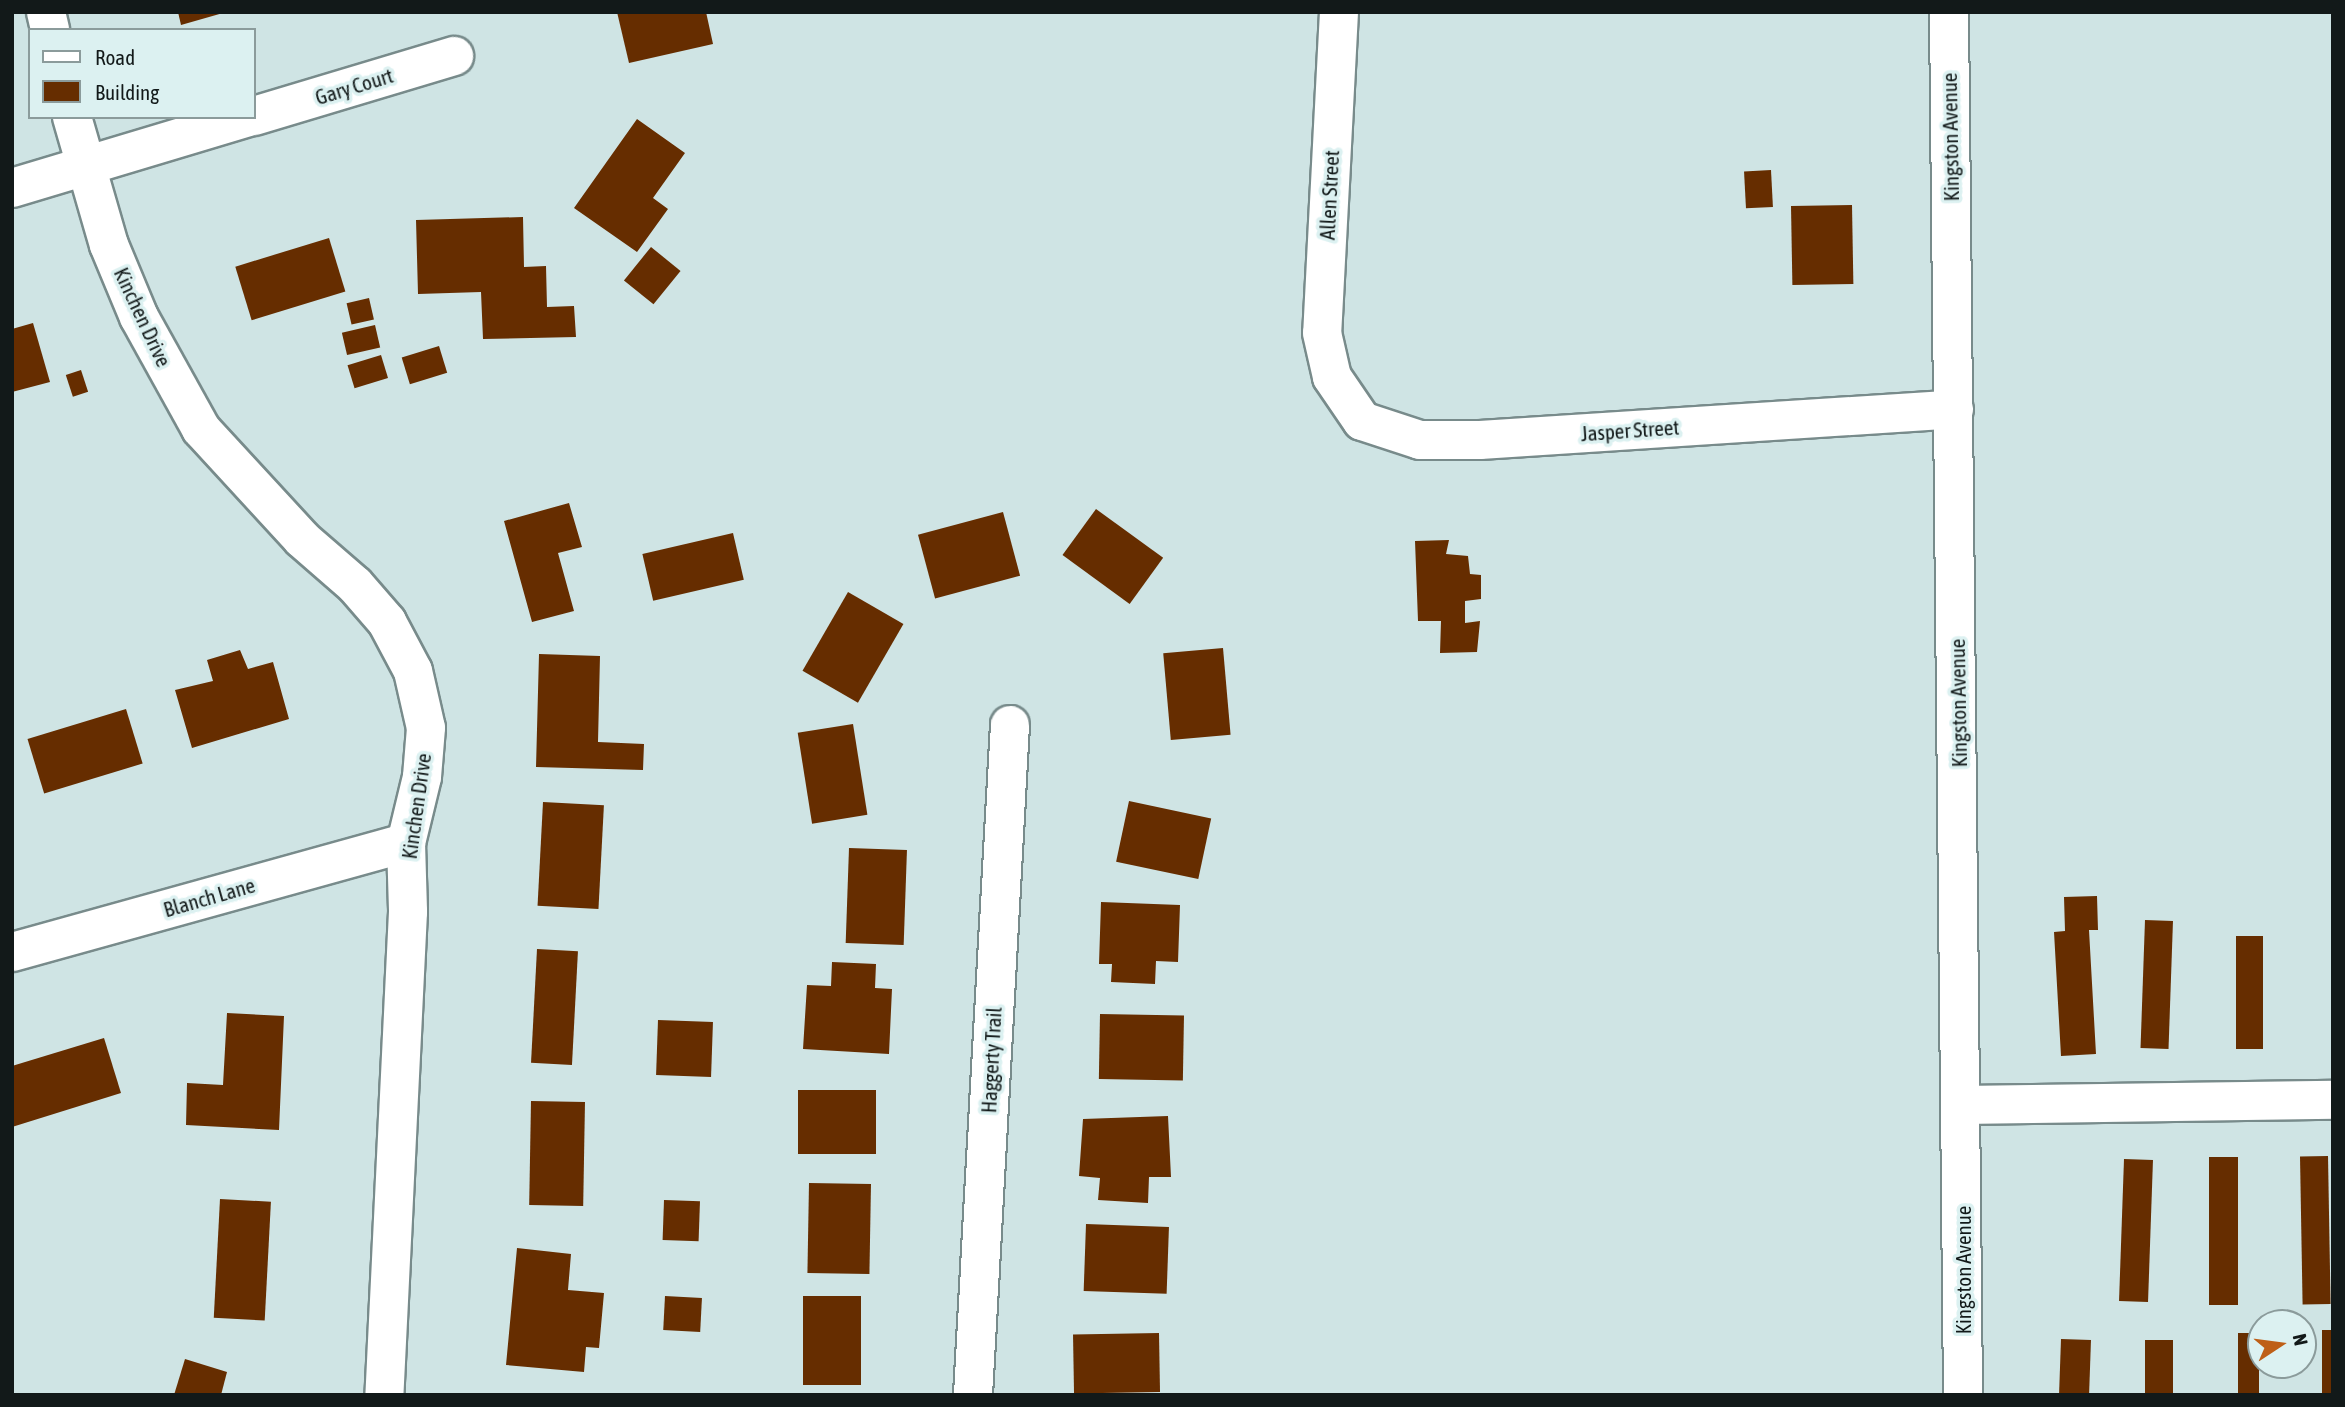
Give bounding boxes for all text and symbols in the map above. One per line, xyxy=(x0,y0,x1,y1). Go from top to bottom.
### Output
legend xyxy=(28,28,256,119)
text: Road xyxy=(95,45,135,69)
street label: Gary Court xyxy=(312,62,396,110)
street label: Kingston Avenue xyxy=(1936,72,1964,202)
text: Building xyxy=(95,80,159,104)
street label: Allen Street xyxy=(1314,149,1344,241)
street label: Kinchen Drive xyxy=(109,263,177,371)
street label: Jasper Street xyxy=(1580,414,1680,446)
street label: Kingston Avenue xyxy=(1944,638,1972,768)
street label: Kinchen Drive xyxy=(396,751,436,861)
street label: Blanch Lane xyxy=(160,872,258,922)
street label: Haggerty Trail xyxy=(976,1006,1006,1114)
street label: Kingston Avenue xyxy=(1950,1206,1976,1334)
north arrow xyxy=(2247,1309,2317,1379)
text: N xyxy=(2289,1332,2312,1348)

